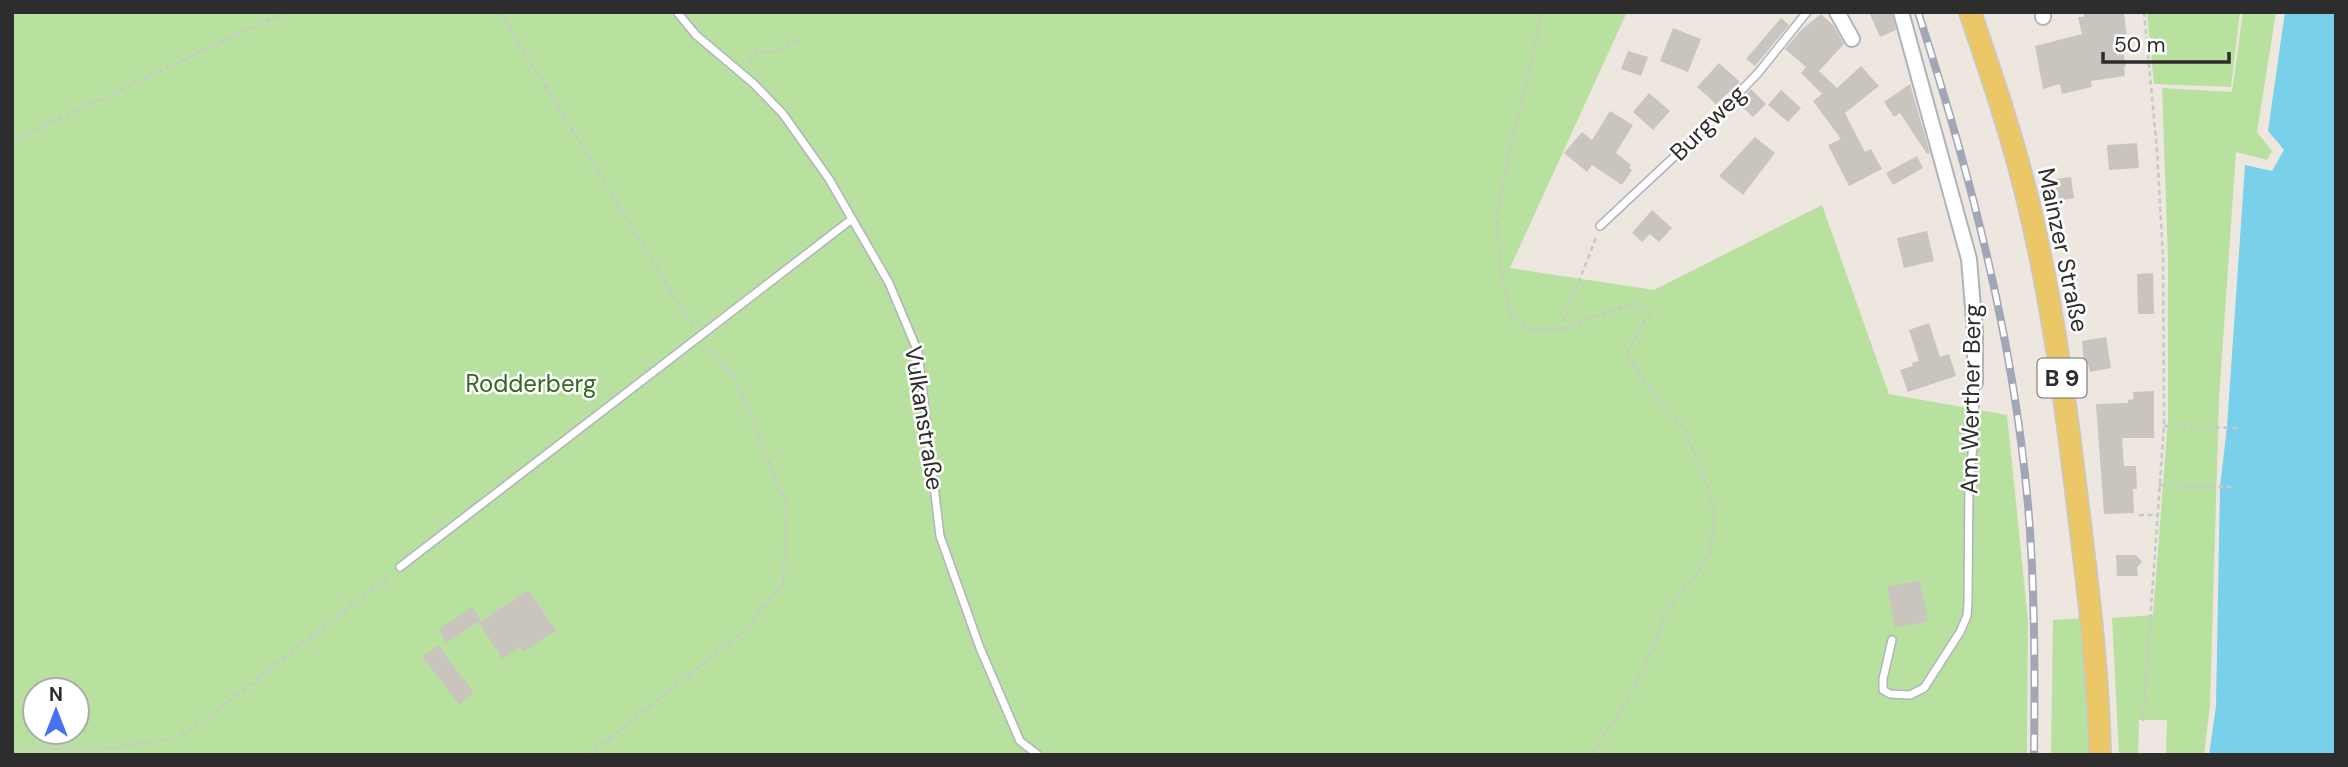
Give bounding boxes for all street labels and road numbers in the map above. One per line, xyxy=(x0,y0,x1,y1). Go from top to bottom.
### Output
street label: Burgweg xyxy=(1663,78,1752,167)
street label: Mainzer Straße xyxy=(2031,165,2096,335)
street label: Am Werther Berg xyxy=(1953,304,1988,494)
street label: Vulkanstraße xyxy=(898,344,951,492)
road number: B 9 xyxy=(2038,358,2086,398)

